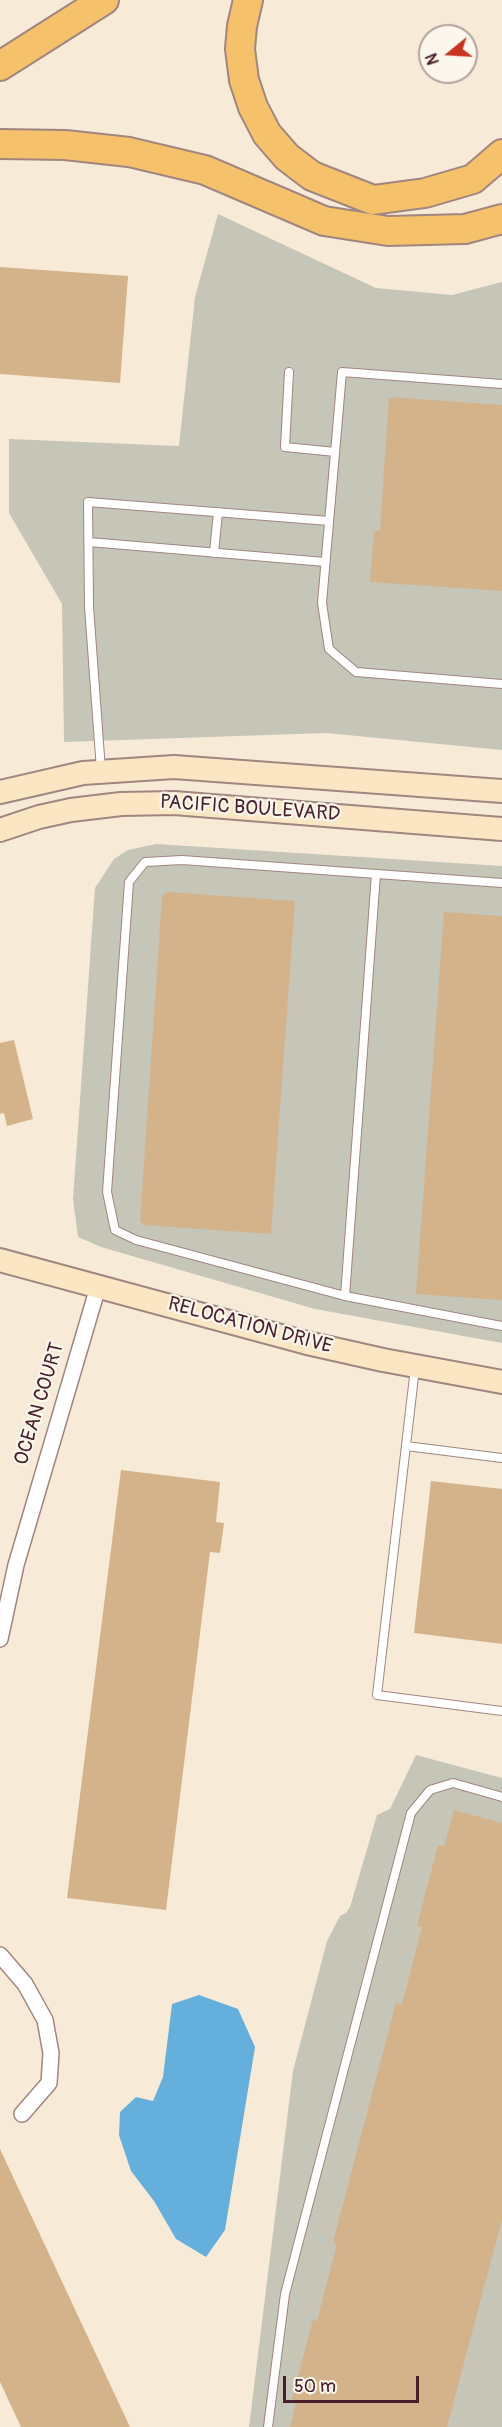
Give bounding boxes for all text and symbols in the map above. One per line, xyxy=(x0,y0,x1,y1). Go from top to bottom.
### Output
north arrow xyxy=(418,24,478,84)
text: N xyxy=(422,51,444,67)
street label: PACIFIC BOULEVARD xyxy=(159,791,341,827)
street label: RELOCATION DRIVE xyxy=(165,1293,335,1359)
street label: OCEAN COURT xyxy=(10,1340,70,1468)
scale bar xyxy=(286,2364,422,2402)
text: 50 m xyxy=(294,2375,336,2398)

